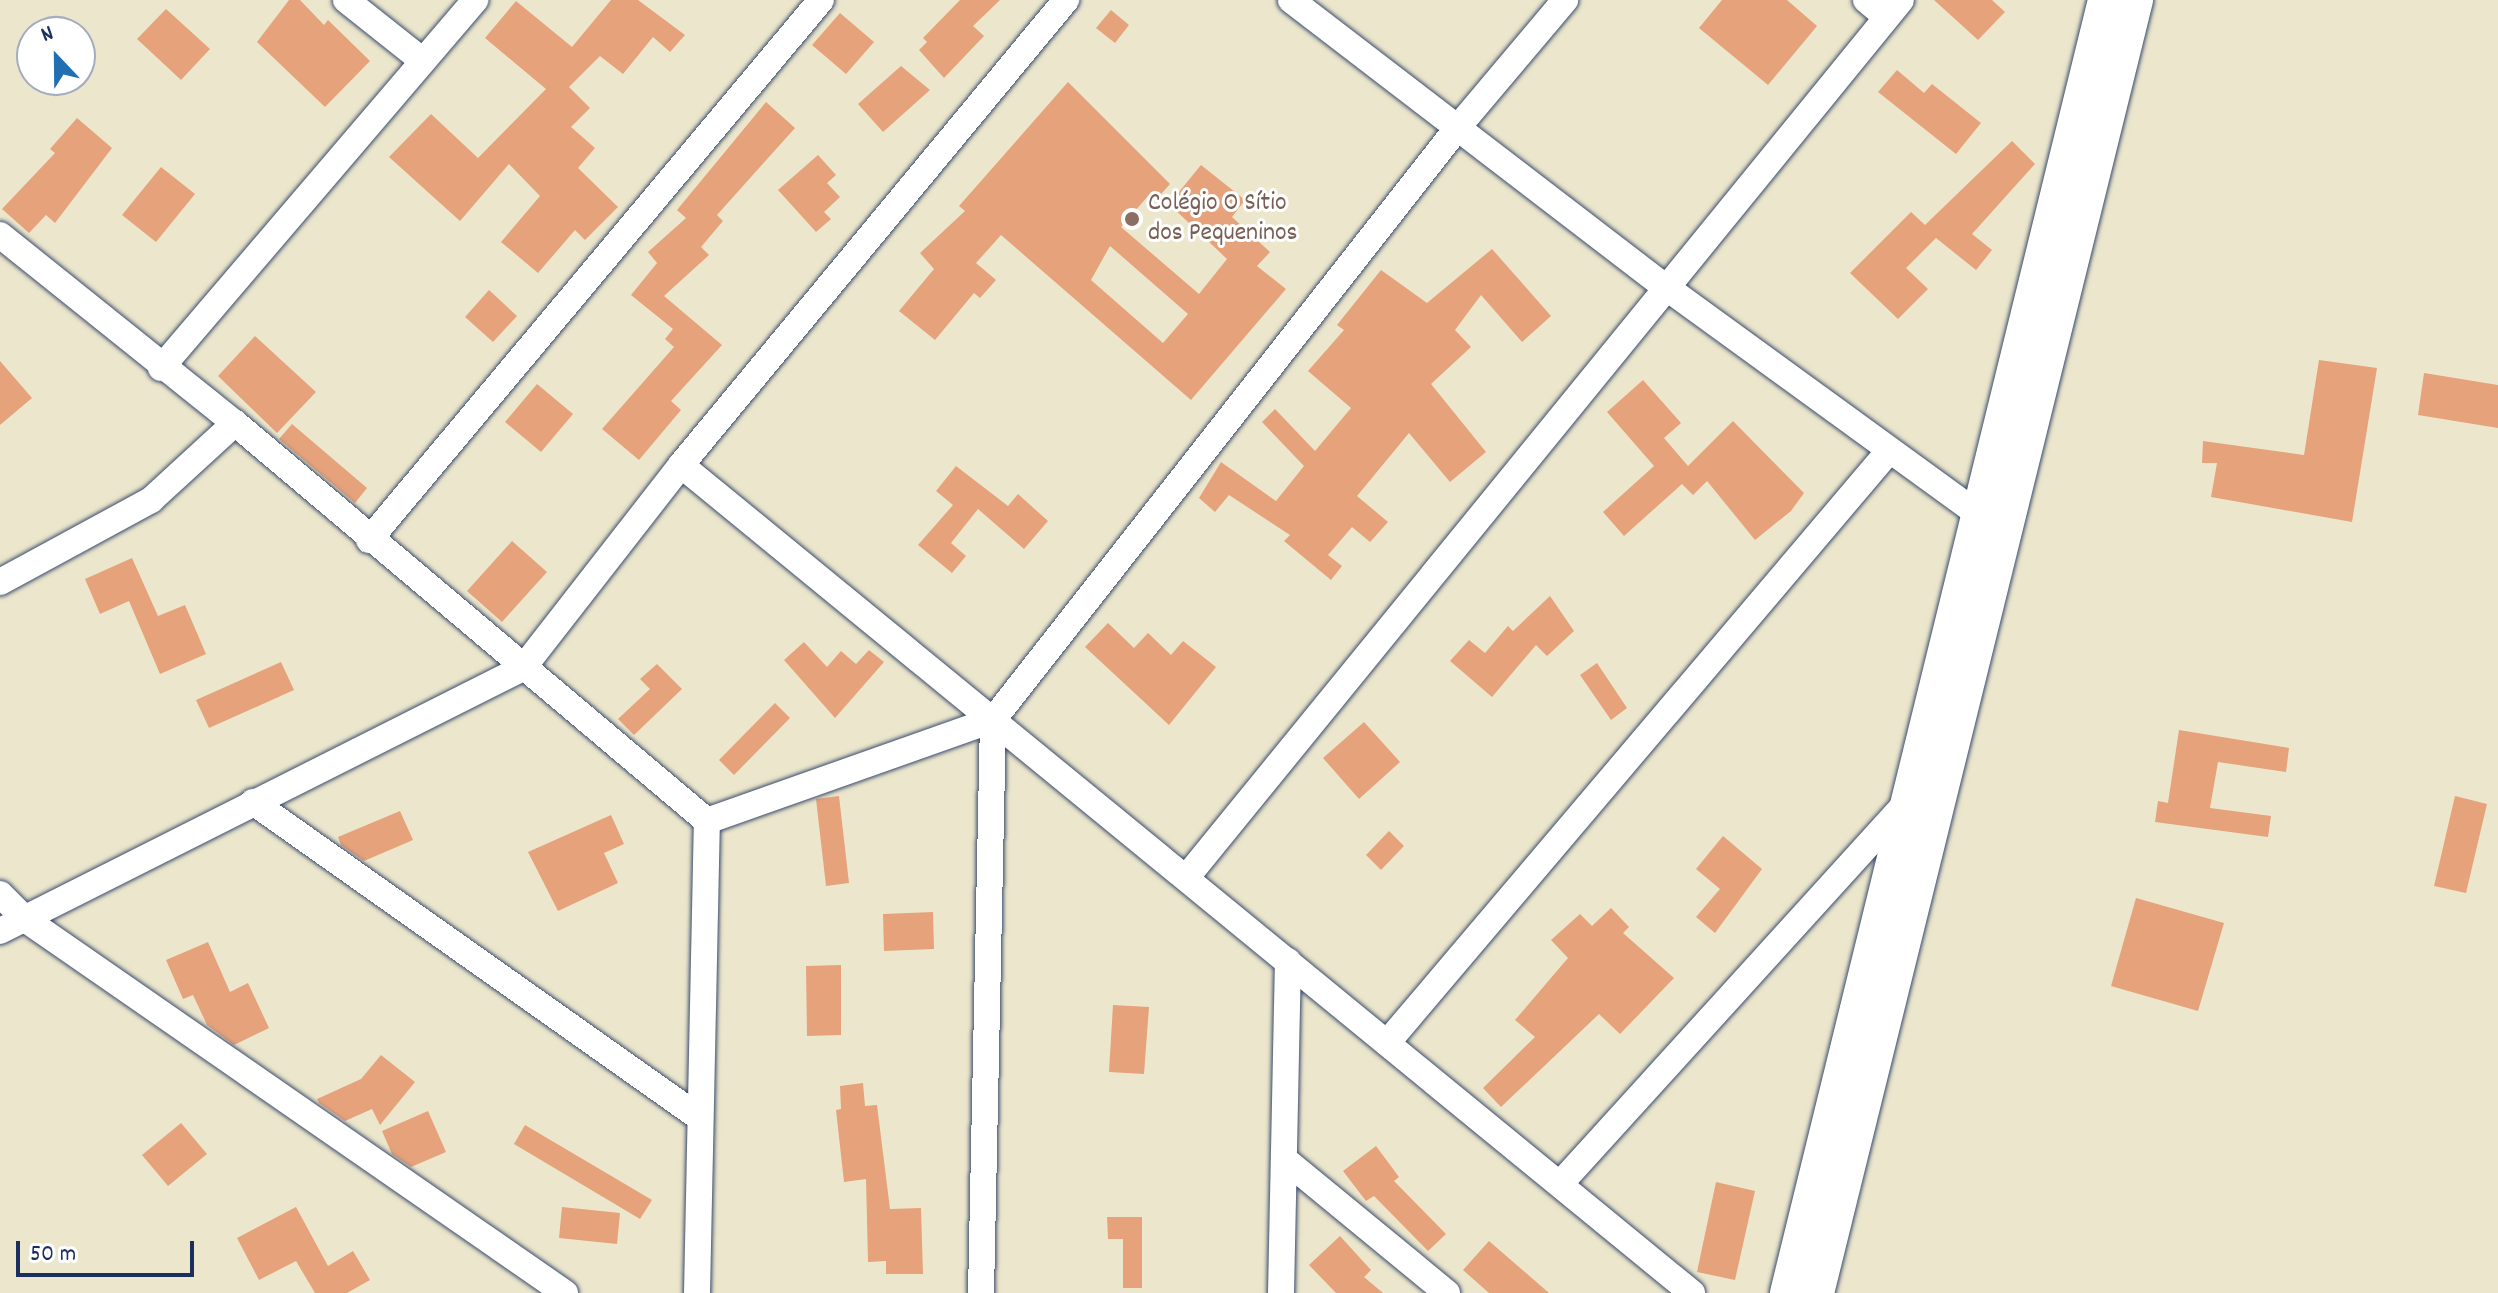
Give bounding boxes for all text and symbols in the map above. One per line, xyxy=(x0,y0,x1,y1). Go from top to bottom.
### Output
north arrow xyxy=(16,16,96,96)
text: N xyxy=(37,19,58,52)
place label: Colégio O Sítio dos Pequeninos xyxy=(1148,188,1297,250)
marker: Colégio O Sítio dos Pequeninos xyxy=(1123,210,1141,228)
scale bar xyxy=(20,1225,198,1275)
text: 50 m xyxy=(30,1238,76,1272)

